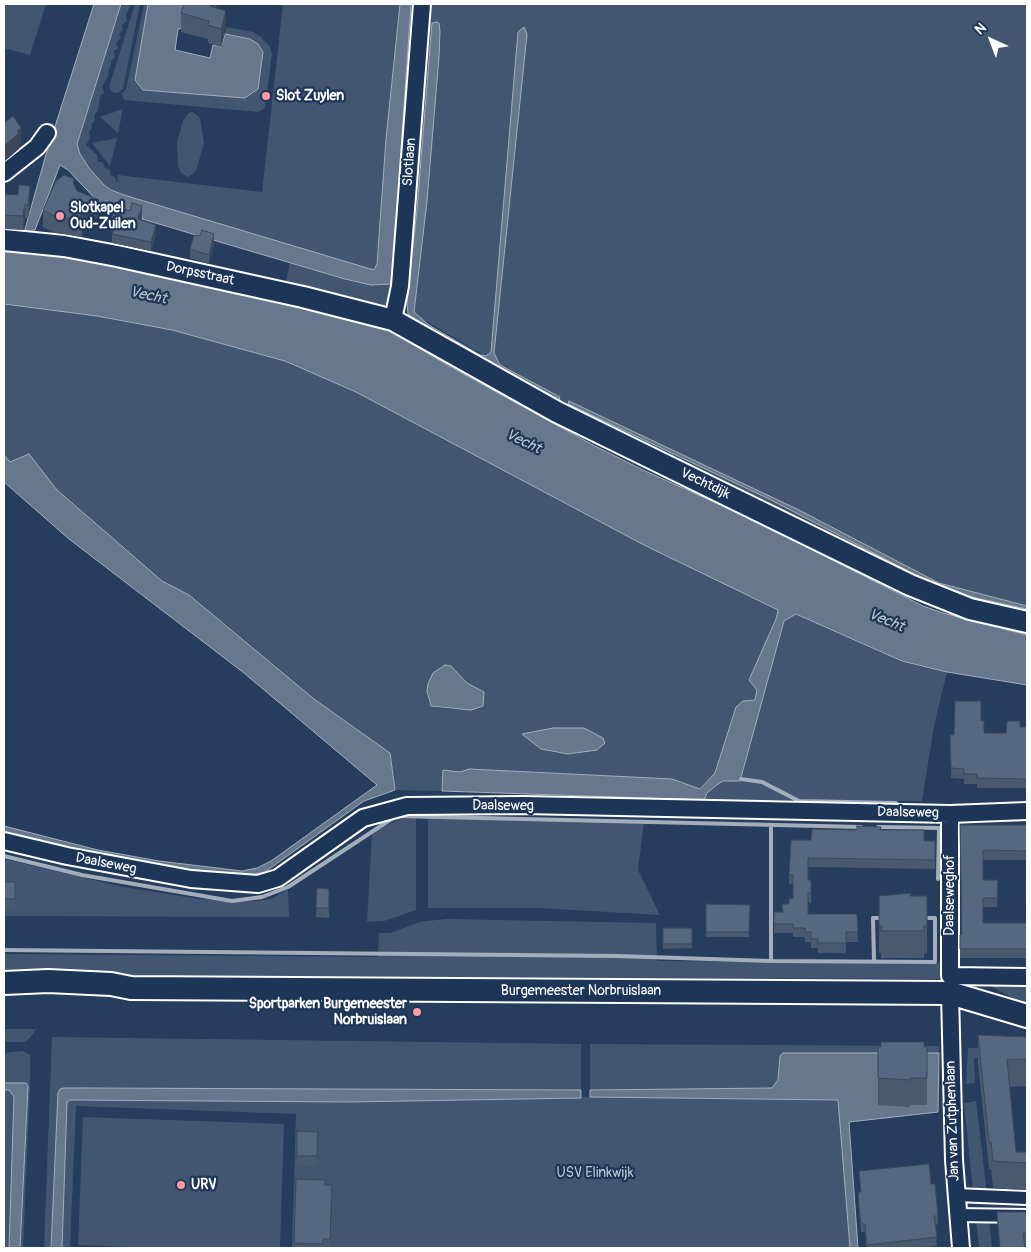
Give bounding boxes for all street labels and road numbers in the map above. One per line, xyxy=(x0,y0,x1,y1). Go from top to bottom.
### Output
street label: Slotlaan xyxy=(400,137,420,187)
street label: Dorpsstraat xyxy=(164,259,236,289)
street label: Vechtdijk xyxy=(677,465,733,503)
street label: Daalseweg xyxy=(472,798,534,814)
street label: Daalseweg xyxy=(877,804,939,822)
street label: Daalseweg xyxy=(74,850,138,878)
street label: Daalseweghof xyxy=(942,854,958,936)
street label: Burgemeester Norbruislaan xyxy=(501,983,661,999)
street label: Jan van Zutphenlaan xyxy=(942,1060,964,1182)

